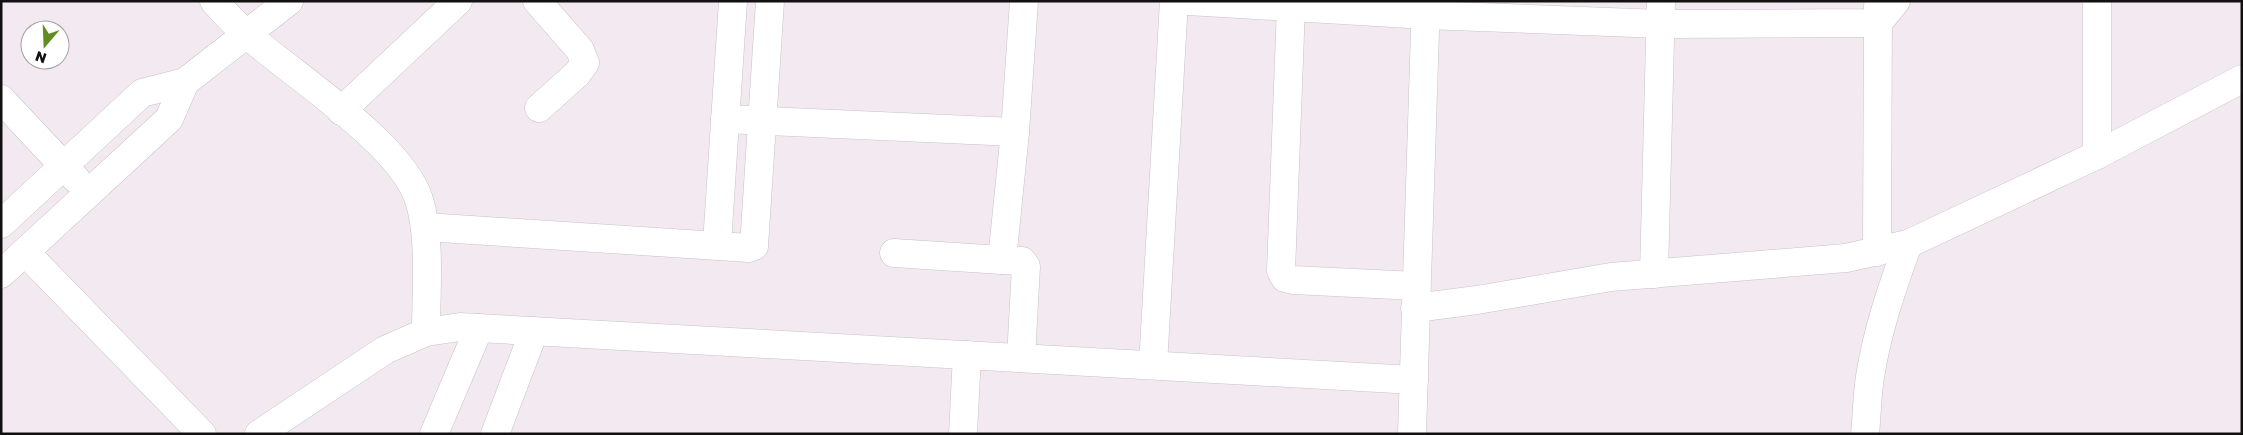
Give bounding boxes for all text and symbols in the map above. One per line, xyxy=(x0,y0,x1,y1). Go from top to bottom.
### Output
north arrow xyxy=(20,20,70,70)
text: N xyxy=(33,48,48,68)

